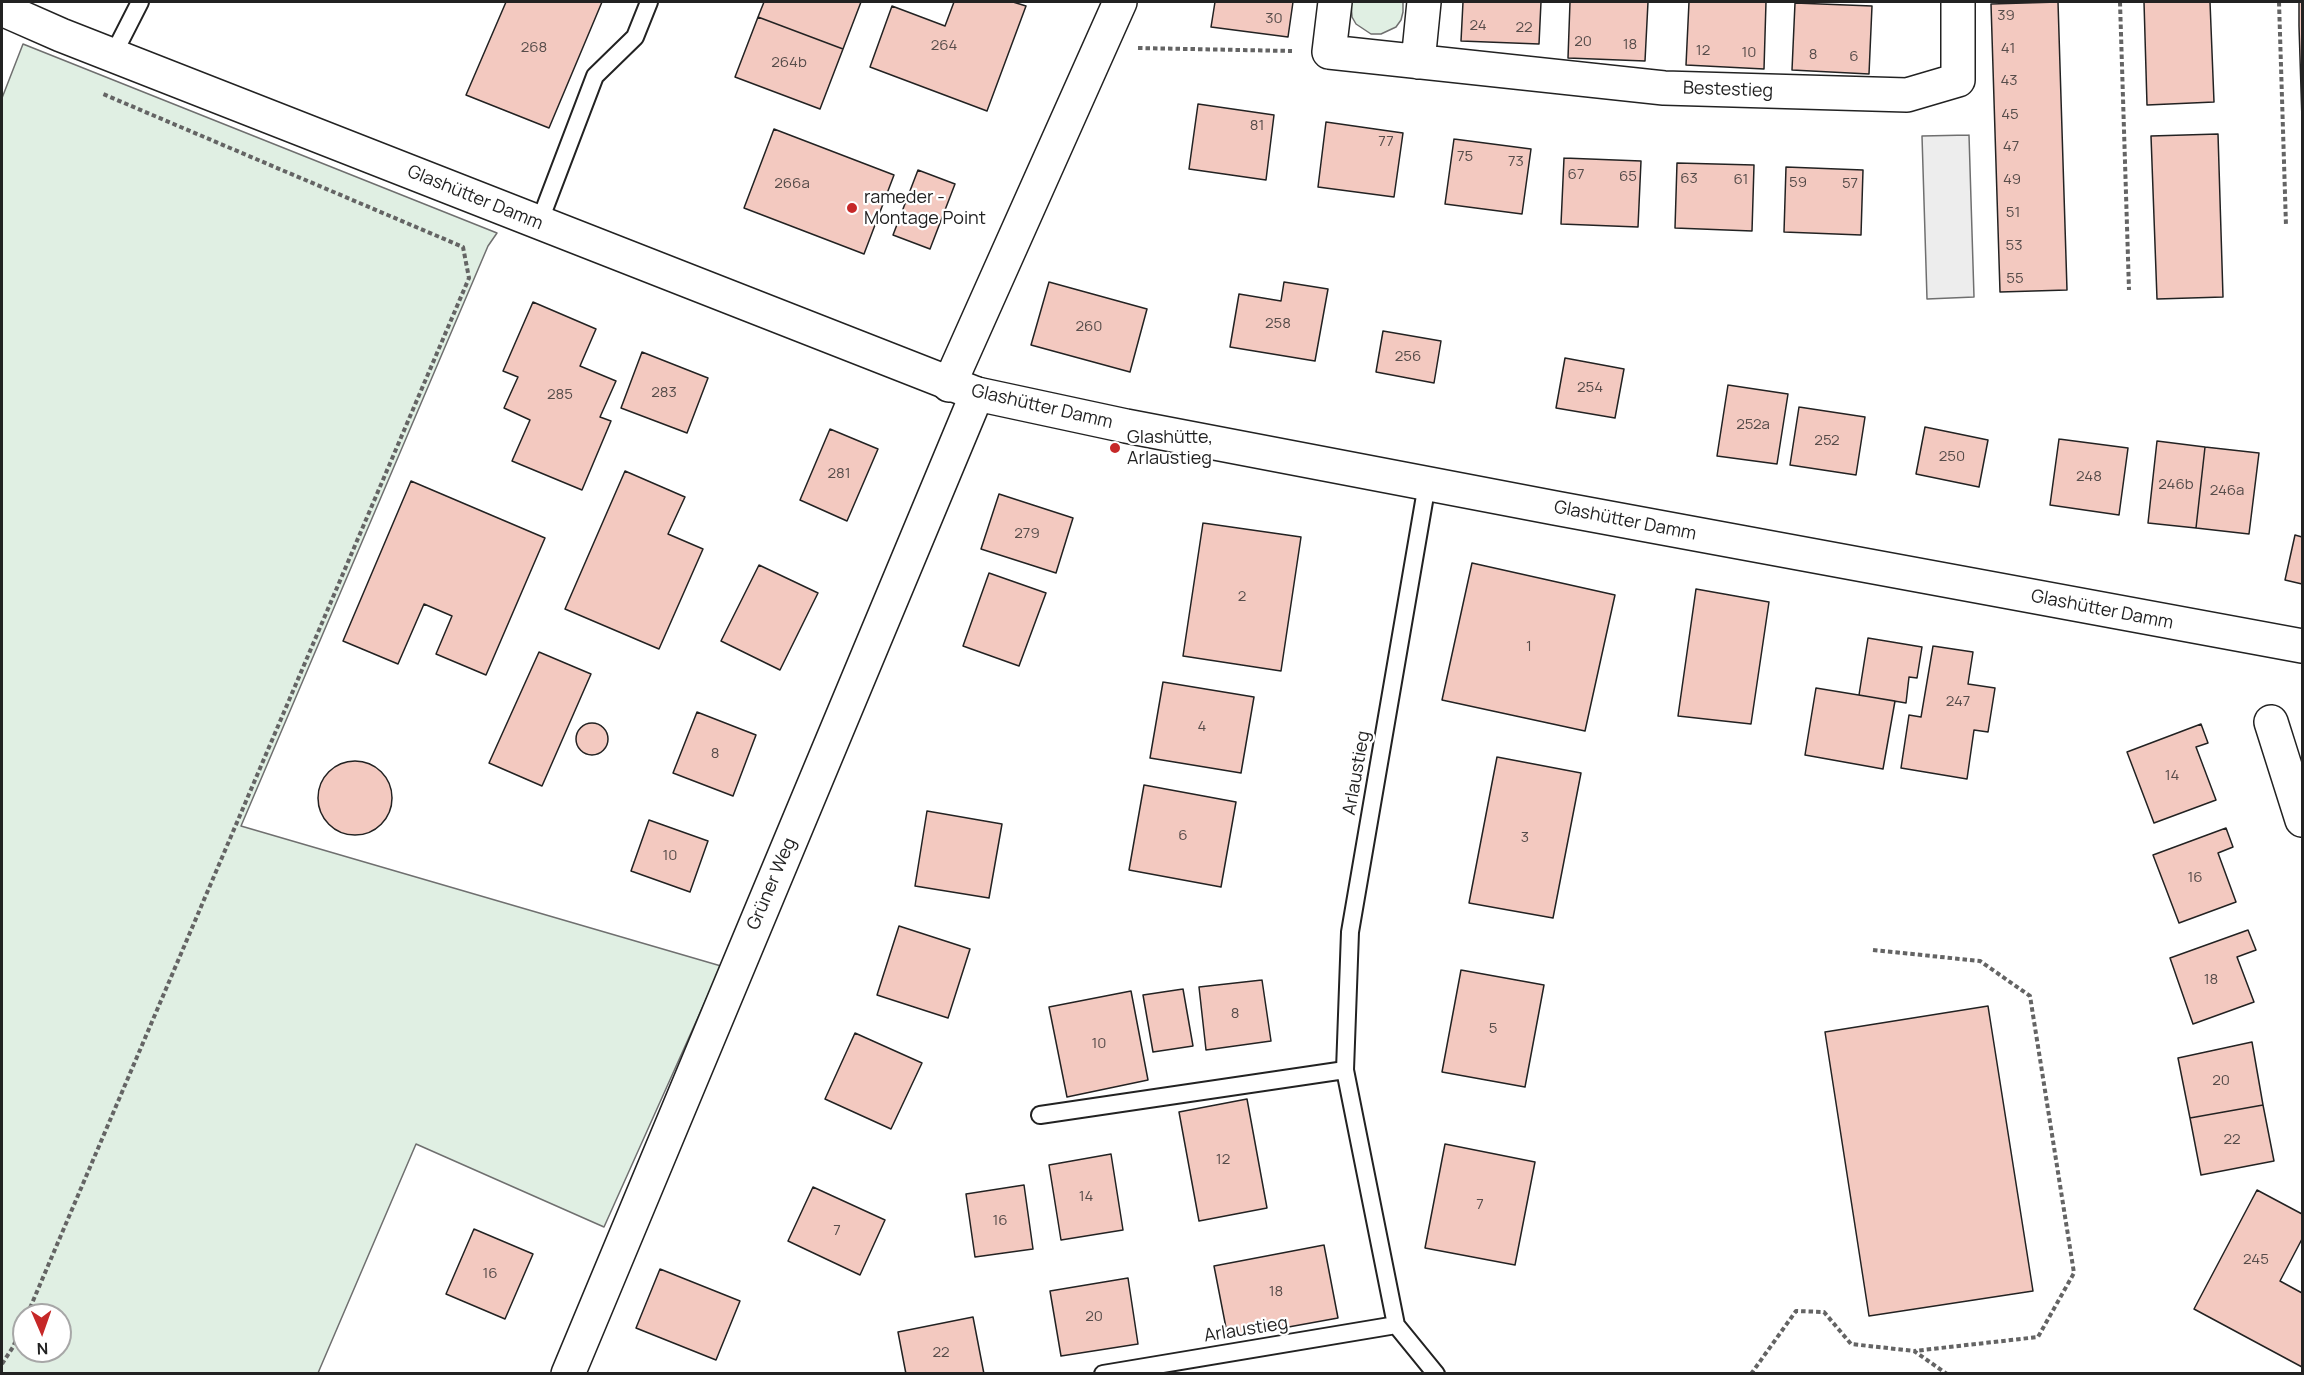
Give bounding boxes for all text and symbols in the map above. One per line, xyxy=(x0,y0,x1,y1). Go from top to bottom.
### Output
house number: 39 xyxy=(1997,7,2015,25)
house number: 30 xyxy=(1265,10,1283,28)
house number: 24 xyxy=(1469,17,1487,35)
house number: 22 xyxy=(1515,19,1533,37)
house number: 20 xyxy=(1574,33,1592,51)
house number: 18 xyxy=(1623,36,1637,54)
house number: 264 xyxy=(931,37,957,55)
house number: 268 xyxy=(521,39,547,57)
house number: 41 xyxy=(2001,40,2015,58)
house number: 12 xyxy=(1696,42,1710,60)
house number: 10 xyxy=(1742,44,1756,62)
house number: 8 xyxy=(1809,46,1817,64)
house number: 6 xyxy=(1849,48,1859,66)
house number: 264b xyxy=(771,54,807,72)
house number: 43 xyxy=(2000,72,2018,90)
street label: Bestestieg xyxy=(1682,78,1774,102)
house number: 45 xyxy=(2001,106,2019,124)
house number: 81 xyxy=(1250,117,1264,135)
house number: 77 xyxy=(1378,133,1394,151)
house number: 47 xyxy=(2003,138,2019,156)
house number: 75 xyxy=(1457,148,1473,166)
house number: 73 xyxy=(1508,153,1524,171)
street label: Glashütter Damm xyxy=(404,161,546,235)
house number: 67 xyxy=(1568,166,1584,184)
house number: 65 xyxy=(1619,168,1637,186)
house number: 63 xyxy=(1680,170,1698,188)
house number: 61 xyxy=(1734,171,1748,189)
house number: 49 xyxy=(2003,171,2021,189)
house number: 59 xyxy=(1789,174,1807,192)
house number: 266a xyxy=(774,175,810,193)
house number: 57 xyxy=(1842,175,1858,193)
place label: rameder - Montage Point xyxy=(864,187,986,230)
marker: rameder - Montage Point xyxy=(845,201,859,215)
house number: 51 xyxy=(2006,204,2020,222)
house number: 53 xyxy=(2006,237,2022,255)
house number: 55 xyxy=(2006,270,2024,288)
house number: 258 xyxy=(1265,315,1291,333)
house number: 260 xyxy=(1075,318,1103,336)
house number: 256 xyxy=(1395,348,1421,366)
house number: 254 xyxy=(1577,379,1603,397)
street label: Glashütter Damm xyxy=(969,380,1115,434)
house number: 283 xyxy=(651,384,677,402)
house number: 285 xyxy=(547,386,573,404)
house number: 252a xyxy=(1736,416,1770,434)
place label: Glashütte, Arlaustieg xyxy=(1127,427,1213,470)
house number: 252 xyxy=(1814,432,1840,450)
marker: Glashütte, Arlaustieg xyxy=(1108,441,1122,455)
house number: 250 xyxy=(1939,448,1965,466)
house number: 281 xyxy=(827,465,851,483)
house number: 248 xyxy=(2076,468,2102,486)
house number: 246b xyxy=(2158,476,2194,494)
house number: 246a xyxy=(2210,482,2244,500)
street label: Glashütter Damm xyxy=(1552,497,1698,545)
house number: 279 xyxy=(1014,525,1040,543)
street label: Glashütter Damm xyxy=(2029,586,2175,634)
house number: 2 xyxy=(1238,588,1246,606)
house number: 1 xyxy=(1526,638,1532,656)
house number: 247 xyxy=(1946,693,1970,711)
house number: 4 xyxy=(1198,718,1206,736)
street label: Arlaustieg xyxy=(1339,729,1375,817)
house number: 8 xyxy=(711,745,719,763)
house number: 14 xyxy=(2165,767,2179,785)
house number: 6 xyxy=(1178,827,1188,845)
house number: 3 xyxy=(1521,829,1529,847)
street label: Grüner Weg xyxy=(743,835,801,933)
house number: 10 xyxy=(663,847,677,865)
house number: 16 xyxy=(2187,869,2203,887)
house number: 18 xyxy=(2204,971,2218,989)
house number: 8 xyxy=(1231,1005,1239,1023)
house number: 5 xyxy=(1489,1020,1497,1038)
house number: 10 xyxy=(1092,1035,1106,1053)
house number: 20 xyxy=(2212,1072,2230,1090)
house number: 22 xyxy=(2223,1131,2241,1149)
house number: 12 xyxy=(1216,1151,1230,1169)
house number: 14 xyxy=(1079,1188,1093,1206)
house number: 7 xyxy=(1476,1196,1484,1214)
house number: 16 xyxy=(992,1212,1008,1230)
house number: 7 xyxy=(833,1222,841,1240)
house number: 245 xyxy=(2243,1251,2269,1269)
house number: 16 xyxy=(482,1265,498,1283)
house number: 18 xyxy=(1269,1283,1283,1301)
north arrow xyxy=(12,1303,72,1363)
house number: 20 xyxy=(1085,1308,1103,1326)
street label: Arlaustieg xyxy=(1202,1313,1290,1347)
text: N xyxy=(36,1338,49,1360)
house number: 22 xyxy=(932,1344,950,1362)

